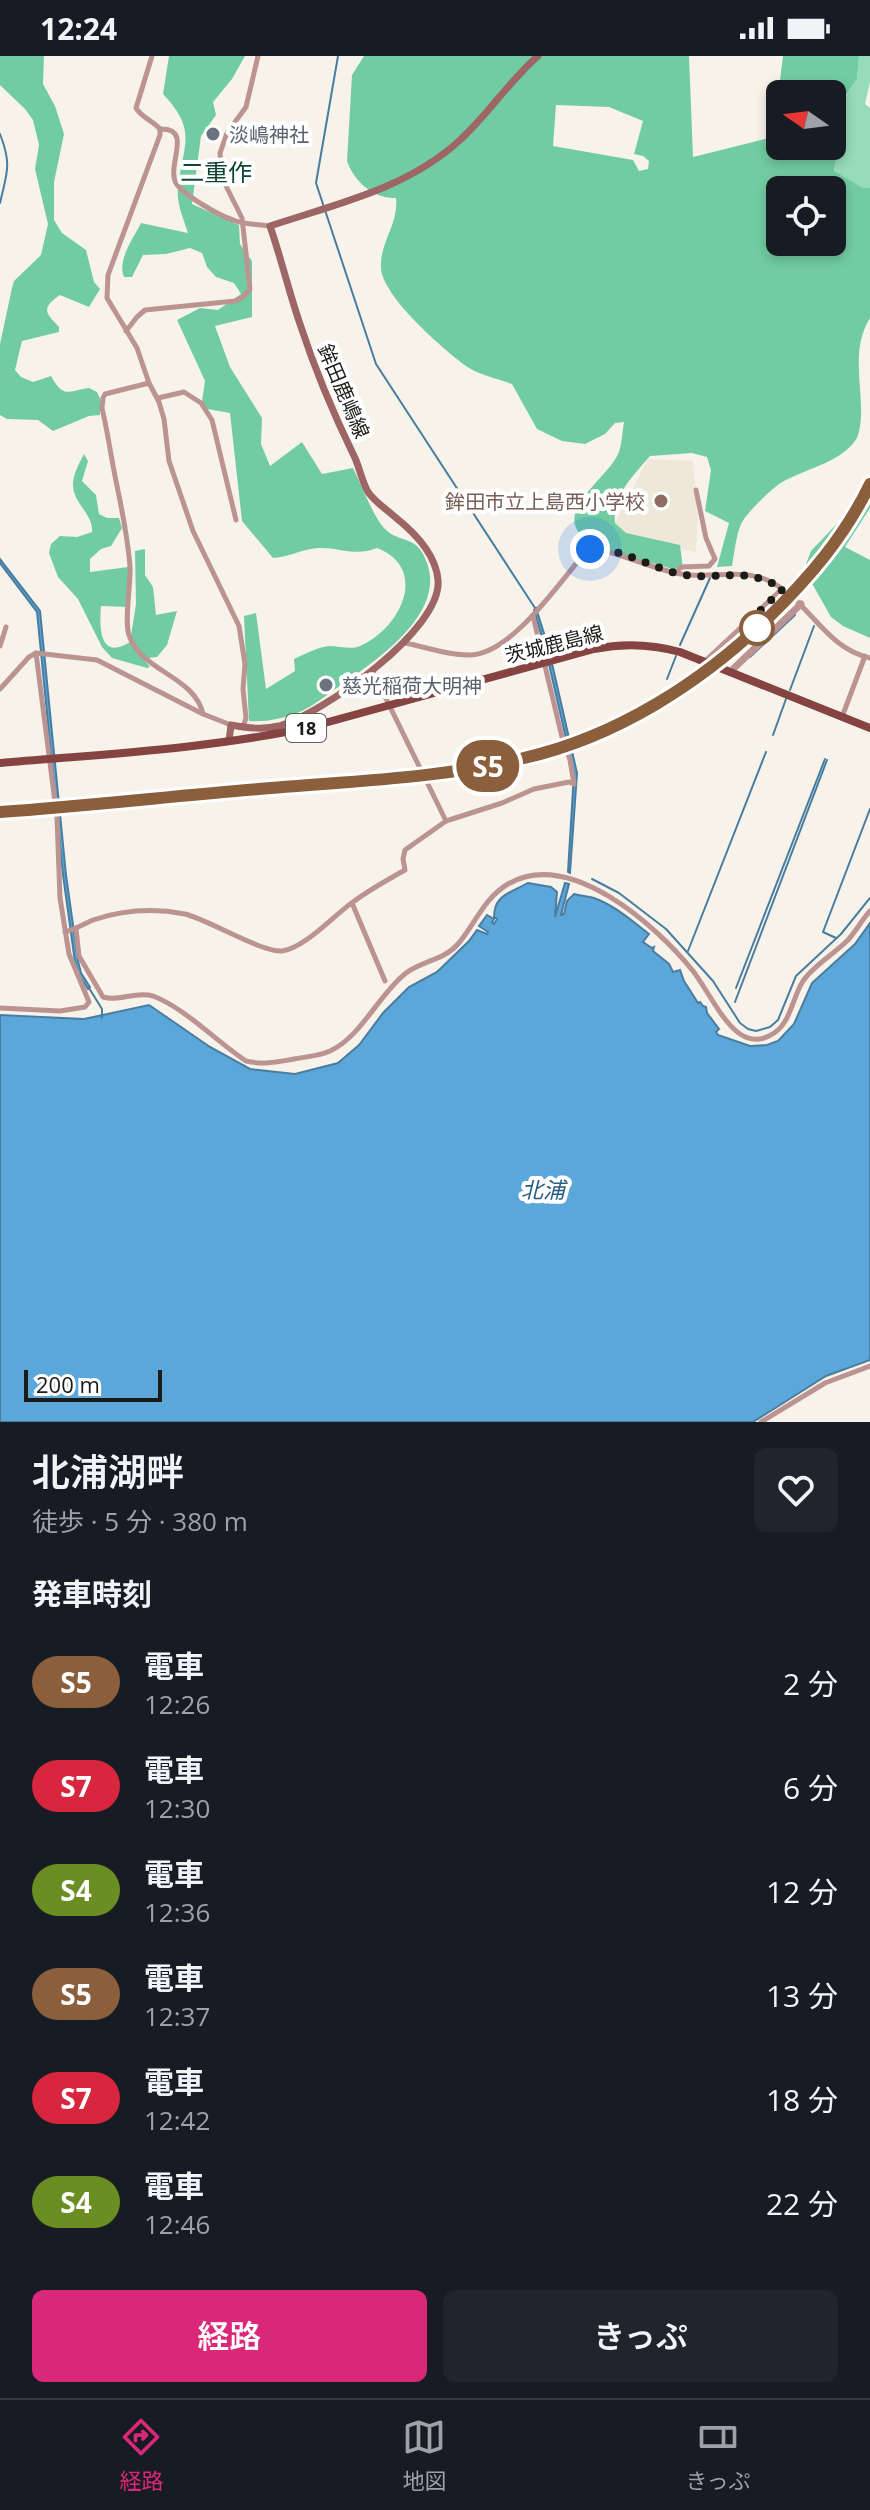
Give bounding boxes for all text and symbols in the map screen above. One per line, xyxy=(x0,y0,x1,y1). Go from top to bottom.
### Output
text: 12:24 xyxy=(40,8,117,49)
north arrow xyxy=(766,80,846,160)
map controls xyxy=(766,80,846,256)
place label: 淡嶋神社 xyxy=(229,121,309,148)
marker: 淡嶋神社 xyxy=(204,125,222,143)
district label: 二重作 xyxy=(180,155,252,188)
button: locate xyxy=(766,176,846,256)
street label: 鉾田鹿嶋線 xyxy=(312,340,376,442)
place label: 鉾田市立上島西小学校 xyxy=(445,488,645,515)
marker: 鉾田市立上島西小学校 xyxy=(652,492,670,510)
your location xyxy=(570,529,610,569)
unlabelled marker xyxy=(740,611,774,645)
street label: 茨城鹿島線 xyxy=(502,619,606,669)
place label: 慈光稲荷大明神 xyxy=(342,672,482,699)
marker: 慈光稲荷大明神 xyxy=(317,676,335,694)
road number: 18 xyxy=(286,714,326,742)
line badge: S5 xyxy=(452,740,524,792)
text: S5 xyxy=(472,747,504,785)
water label: 北浦 xyxy=(521,1174,568,1204)
scale bar xyxy=(24,1366,162,1402)
text: 200 m xyxy=(36,1369,100,1399)
text: 北浦湖畔 xyxy=(32,1445,184,1497)
button: heart xyxy=(754,1448,838,1532)
text: 徒歩 · 5 分 · 380 m xyxy=(32,1503,248,1539)
text: 発車時刻 xyxy=(32,1573,152,1614)
text: 電車 xyxy=(144,1645,204,1686)
text: S5 xyxy=(60,1663,92,1701)
text: 2 分 xyxy=(783,1663,838,1704)
text: 12:26 xyxy=(144,1686,210,1722)
text: 電車 xyxy=(144,1749,204,1790)
text: S7 xyxy=(60,1767,92,1805)
text: 6 分 xyxy=(783,1767,838,1808)
text: 12:30 xyxy=(144,1790,210,1826)
text: 電車 xyxy=(144,1853,204,1894)
text: S4 xyxy=(60,1871,92,1909)
text: 12 分 xyxy=(766,1871,838,1912)
text: 12:36 xyxy=(144,1894,210,1930)
text: 電車 xyxy=(144,1957,204,1998)
text: S5 xyxy=(60,1975,92,2013)
text: 13 分 xyxy=(766,1975,838,2016)
text: 12:37 xyxy=(144,1998,210,2034)
text: 電車 xyxy=(144,2061,204,2102)
text: S7 xyxy=(60,2079,92,2117)
text: 18 分 xyxy=(766,2079,838,2120)
text: 12:42 xyxy=(144,2102,210,2138)
text: 電車 xyxy=(144,2165,204,2206)
text: S4 xyxy=(60,2183,92,2221)
text: 22 分 xyxy=(766,2183,838,2224)
text: 12:46 xyxy=(144,2206,210,2242)
button: 経路 xyxy=(32,2290,427,2382)
button: きっぷ xyxy=(443,2290,838,2382)
tab: 経路 xyxy=(119,2415,163,2495)
tab: 地図 xyxy=(402,2415,446,2495)
tab: きっぷ xyxy=(685,2415,751,2495)

